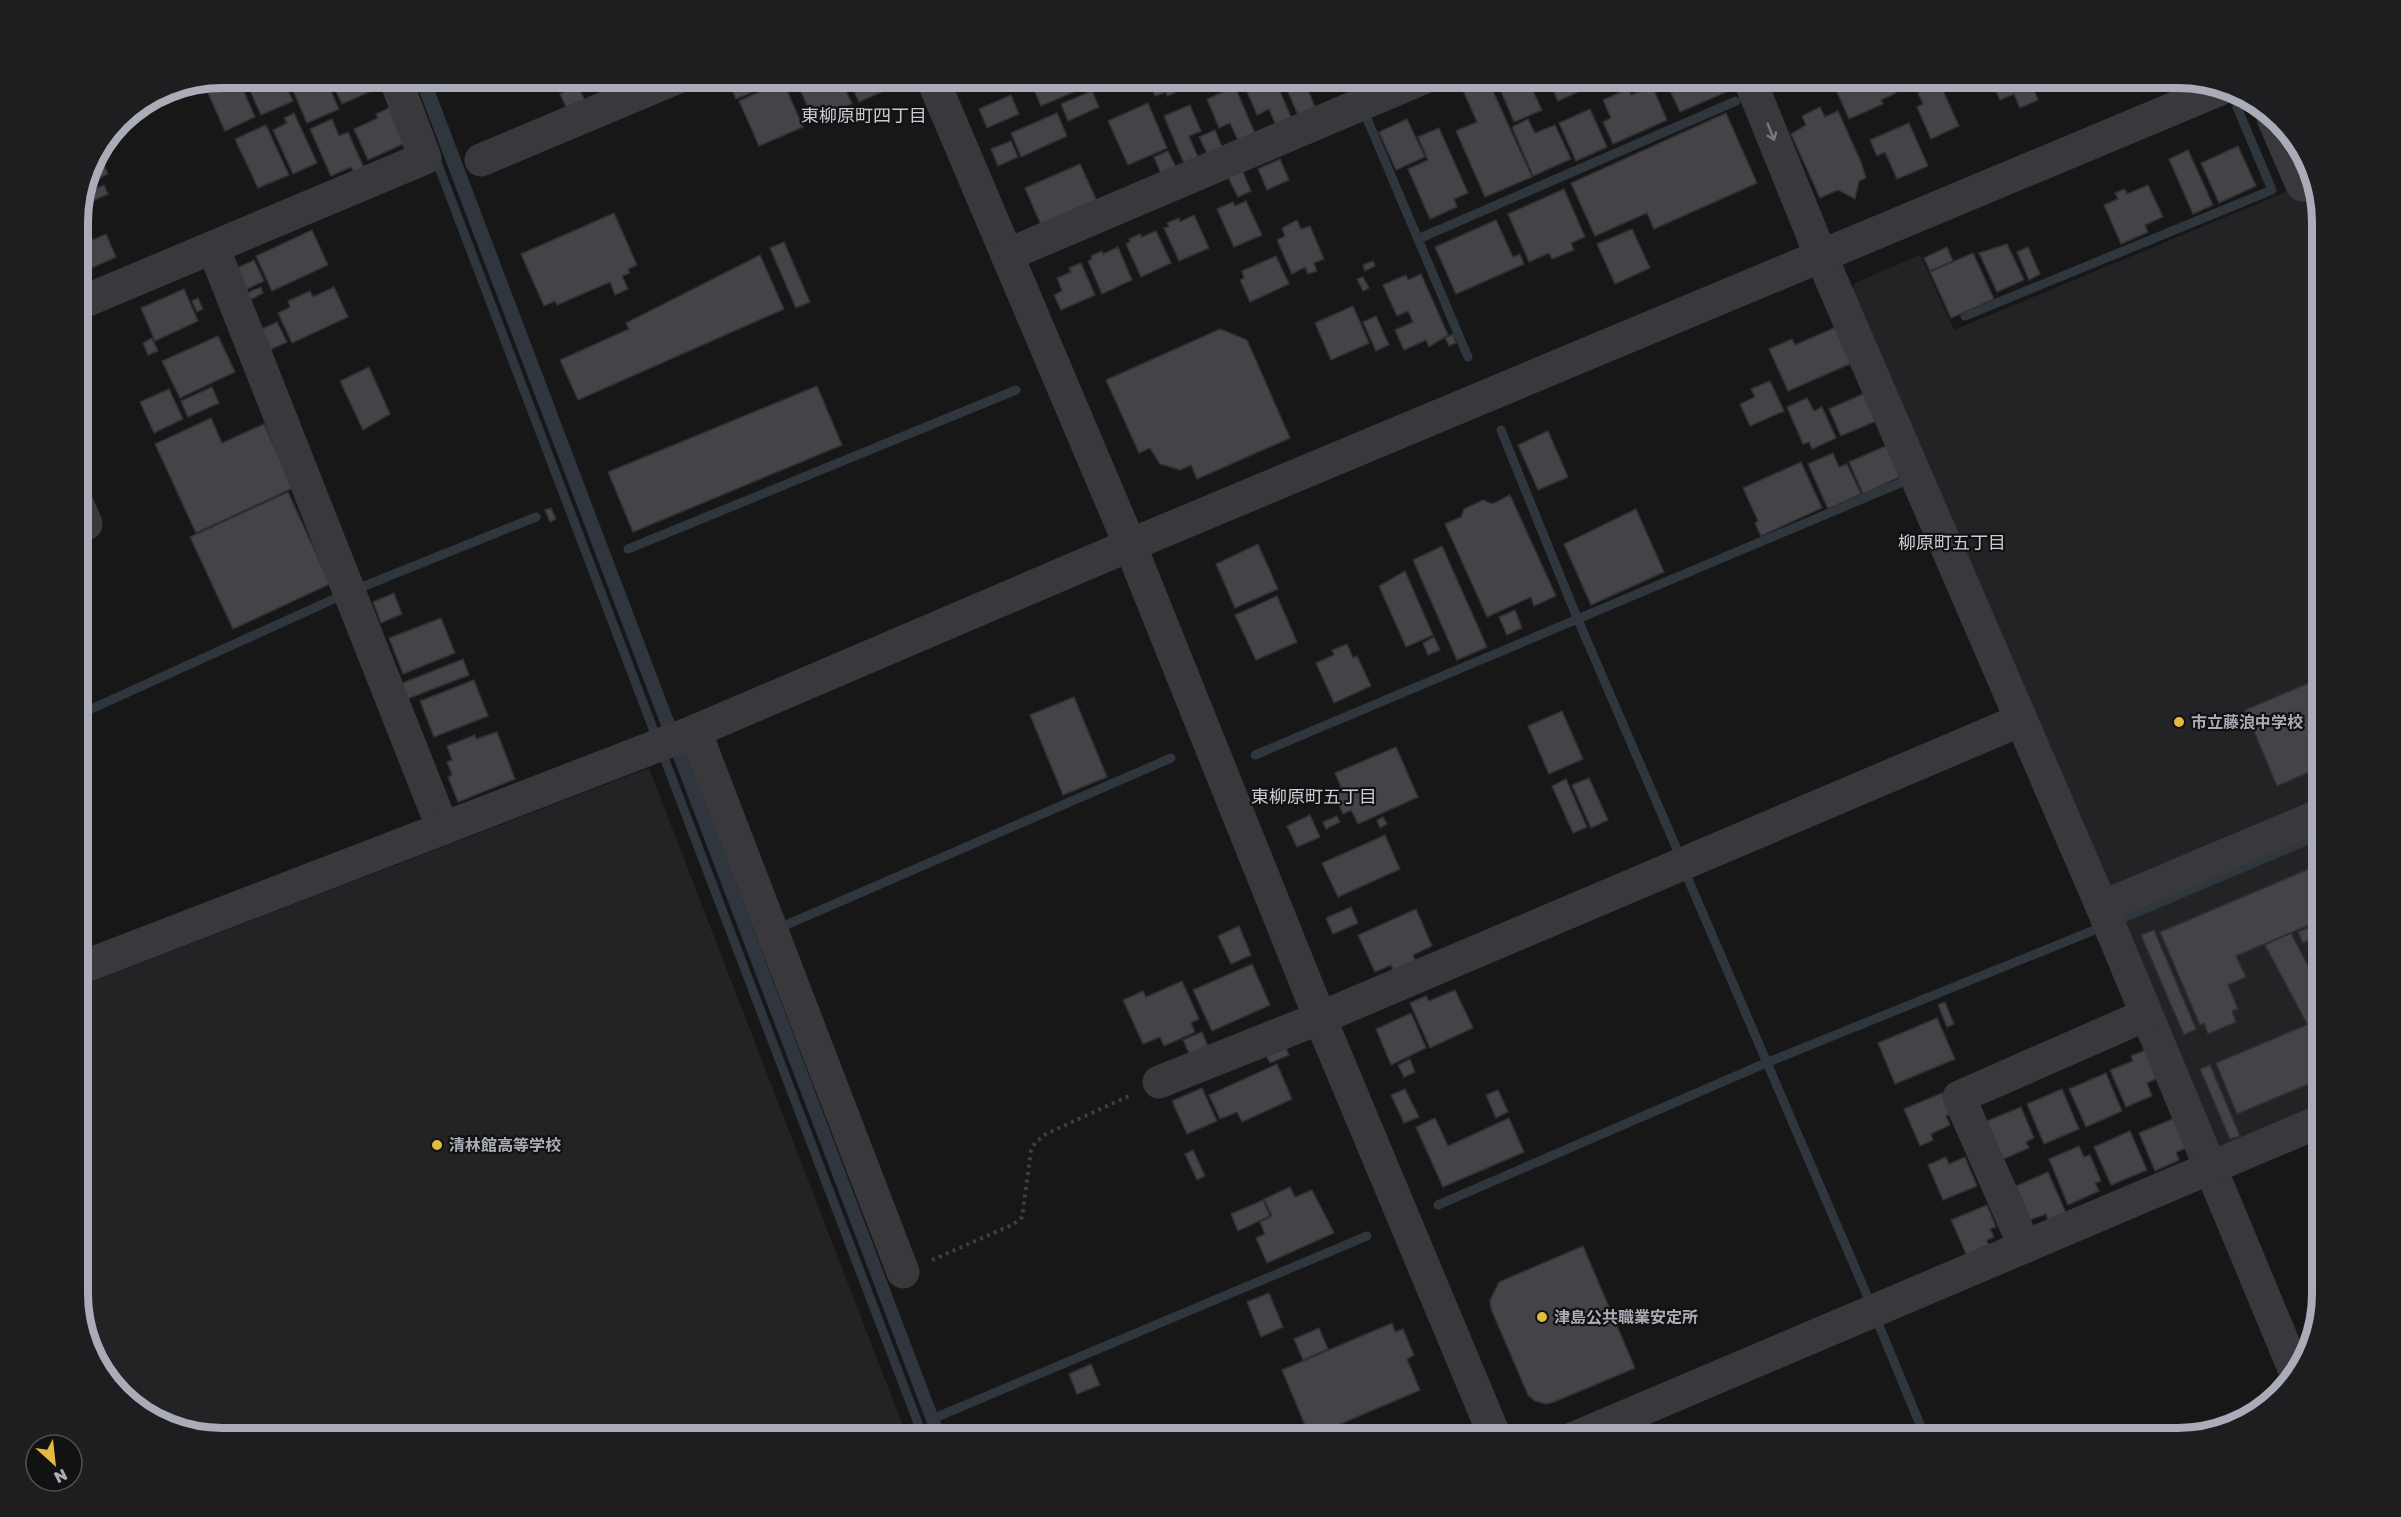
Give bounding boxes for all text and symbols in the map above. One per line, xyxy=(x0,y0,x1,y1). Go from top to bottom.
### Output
district label: 東柳原町四丁目 xyxy=(801,104,927,126)
one-way arrow xyxy=(1766,122,1777,141)
district label: 柳原町五丁目 xyxy=(1898,531,2006,553)
place label: 市立藤浪中学校 xyxy=(2191,712,2303,732)
marker: 市立藤浪中学校 xyxy=(2172,715,2186,729)
district label: 東柳原町五丁目 xyxy=(1251,785,1377,807)
place label: 清林館高等学校 xyxy=(449,1135,561,1155)
marker: 清林館高等学校 xyxy=(430,1138,444,1152)
place label: 津島公共職業安定所 xyxy=(1554,1307,1698,1327)
marker: 津島公共職業安定所 xyxy=(1535,1310,1549,1324)
north arrow xyxy=(24,1433,84,1493)
text: N xyxy=(51,1465,71,1488)

